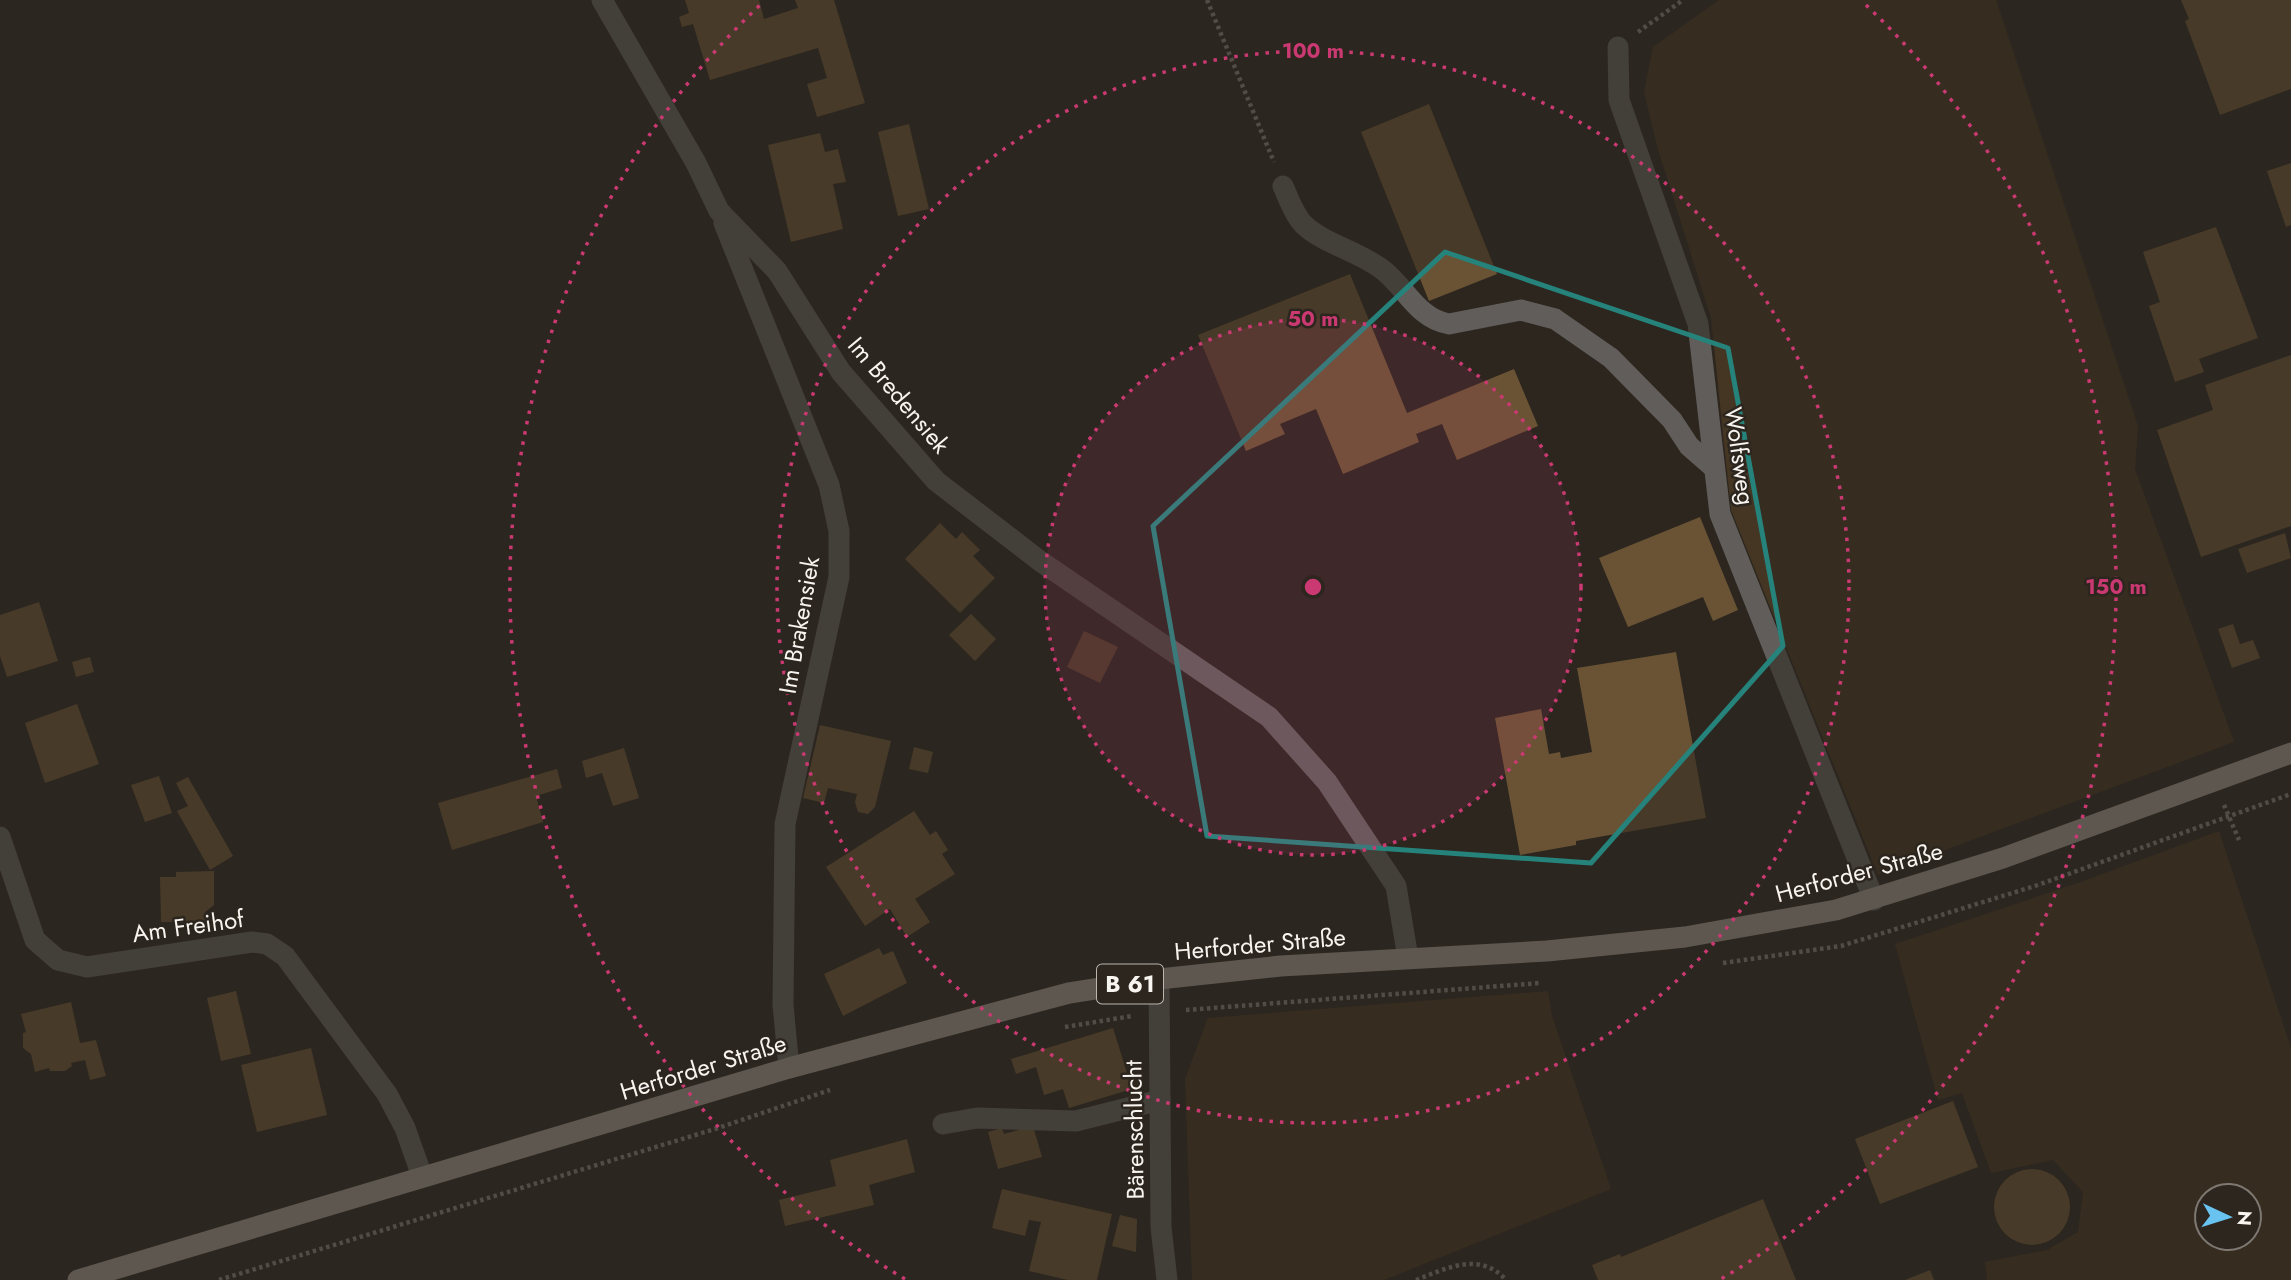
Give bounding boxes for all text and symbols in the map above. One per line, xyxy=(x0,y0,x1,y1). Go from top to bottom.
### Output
text: 100 m xyxy=(1282,36,1344,66)
text: 50 m xyxy=(1288,304,1338,334)
street label: Im Bredensiek xyxy=(840,329,959,461)
street label: Wolfsweg xyxy=(1716,405,1764,507)
street label: Im Brakensiek xyxy=(770,553,828,696)
text: 150 m xyxy=(2085,572,2147,602)
centre of rings xyxy=(1301,575,1325,599)
street label: Herforder Straße xyxy=(1771,833,1947,911)
street label: Am Freihof xyxy=(130,901,247,951)
street label: Herforder Straße xyxy=(1173,919,1347,969)
road number: B 61 xyxy=(1097,965,1163,1004)
street label: Herforder Straße xyxy=(616,1025,790,1109)
street label: Bärenschlucht xyxy=(1115,1060,1153,1200)
north arrow xyxy=(2193,1182,2263,1252)
text: N xyxy=(2230,1210,2258,1227)

